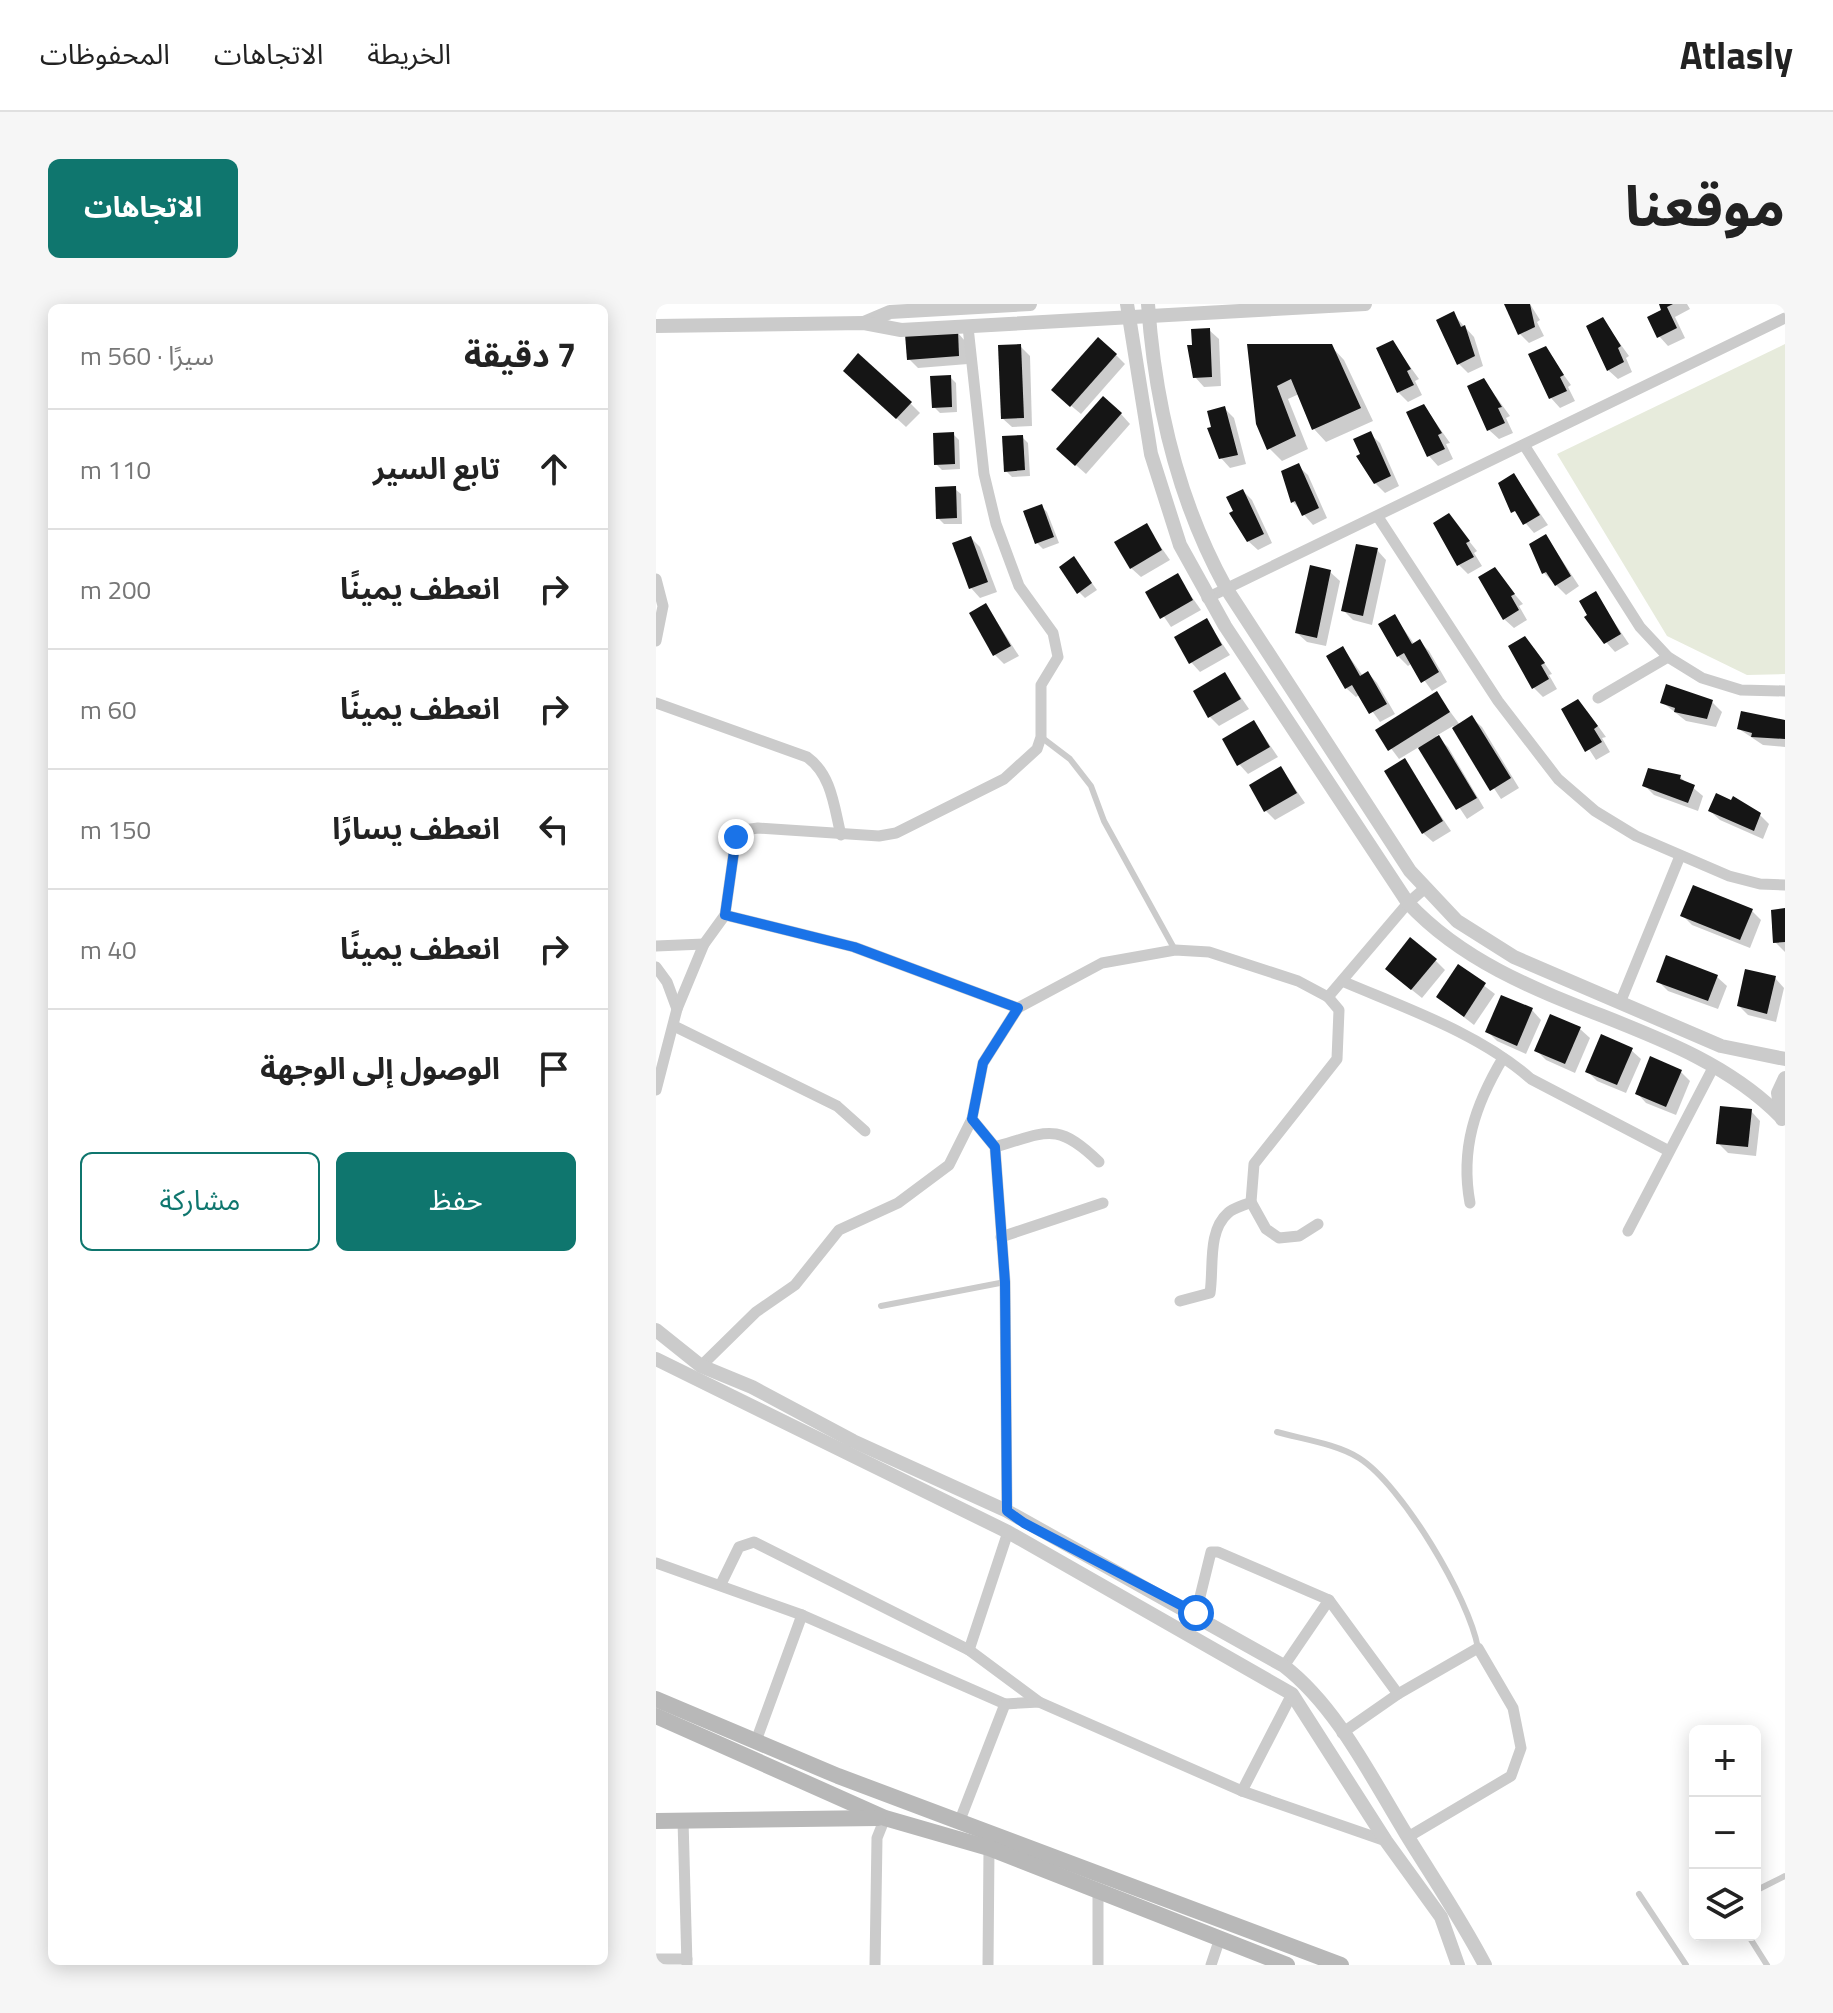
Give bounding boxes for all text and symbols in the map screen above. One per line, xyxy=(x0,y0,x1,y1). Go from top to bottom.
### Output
text: Atlasly xyxy=(1680,26,1793,84)
text: المحفوظات xyxy=(40,32,170,75)
text: الاتجاهات xyxy=(214,32,323,75)
text: الخريطة xyxy=(367,32,451,75)
button: الاتجاهات xyxy=(48,159,238,258)
text: موقعنا xyxy=(1625,163,1785,248)
text: 7 دقيقة xyxy=(464,328,576,380)
text: سيرًا · 560 m xyxy=(80,336,214,375)
text: تابع السير xyxy=(373,445,500,491)
icon: ahead xyxy=(532,447,576,491)
text: 110 m xyxy=(80,450,151,489)
text: انعطف يمينًا xyxy=(340,565,500,611)
icon: right xyxy=(532,567,576,611)
text: 200 m xyxy=(80,570,151,609)
text: انعطف يمينًا xyxy=(340,685,500,731)
icon: right xyxy=(532,687,576,731)
text: 60 m xyxy=(80,690,137,729)
text: انعطف يسارًا xyxy=(332,805,500,851)
icon: left xyxy=(532,807,576,851)
text: 150 m xyxy=(80,810,151,849)
route end xyxy=(718,819,754,855)
text: انعطف يمينًا xyxy=(340,925,500,971)
icon: right xyxy=(532,927,576,971)
text: 40 m xyxy=(80,930,137,969)
text: الوصول إلى الوجهة xyxy=(260,1045,500,1091)
icon: arrive xyxy=(532,1047,576,1091)
button: مشاركة xyxy=(80,1152,320,1251)
button: حفظ xyxy=(336,1152,576,1251)
route start xyxy=(1178,1595,1214,1631)
map controls xyxy=(1689,1725,1761,1941)
button: + xyxy=(1689,1725,1761,1797)
button: − xyxy=(1689,1797,1761,1869)
button: layers xyxy=(1689,1869,1761,1941)

